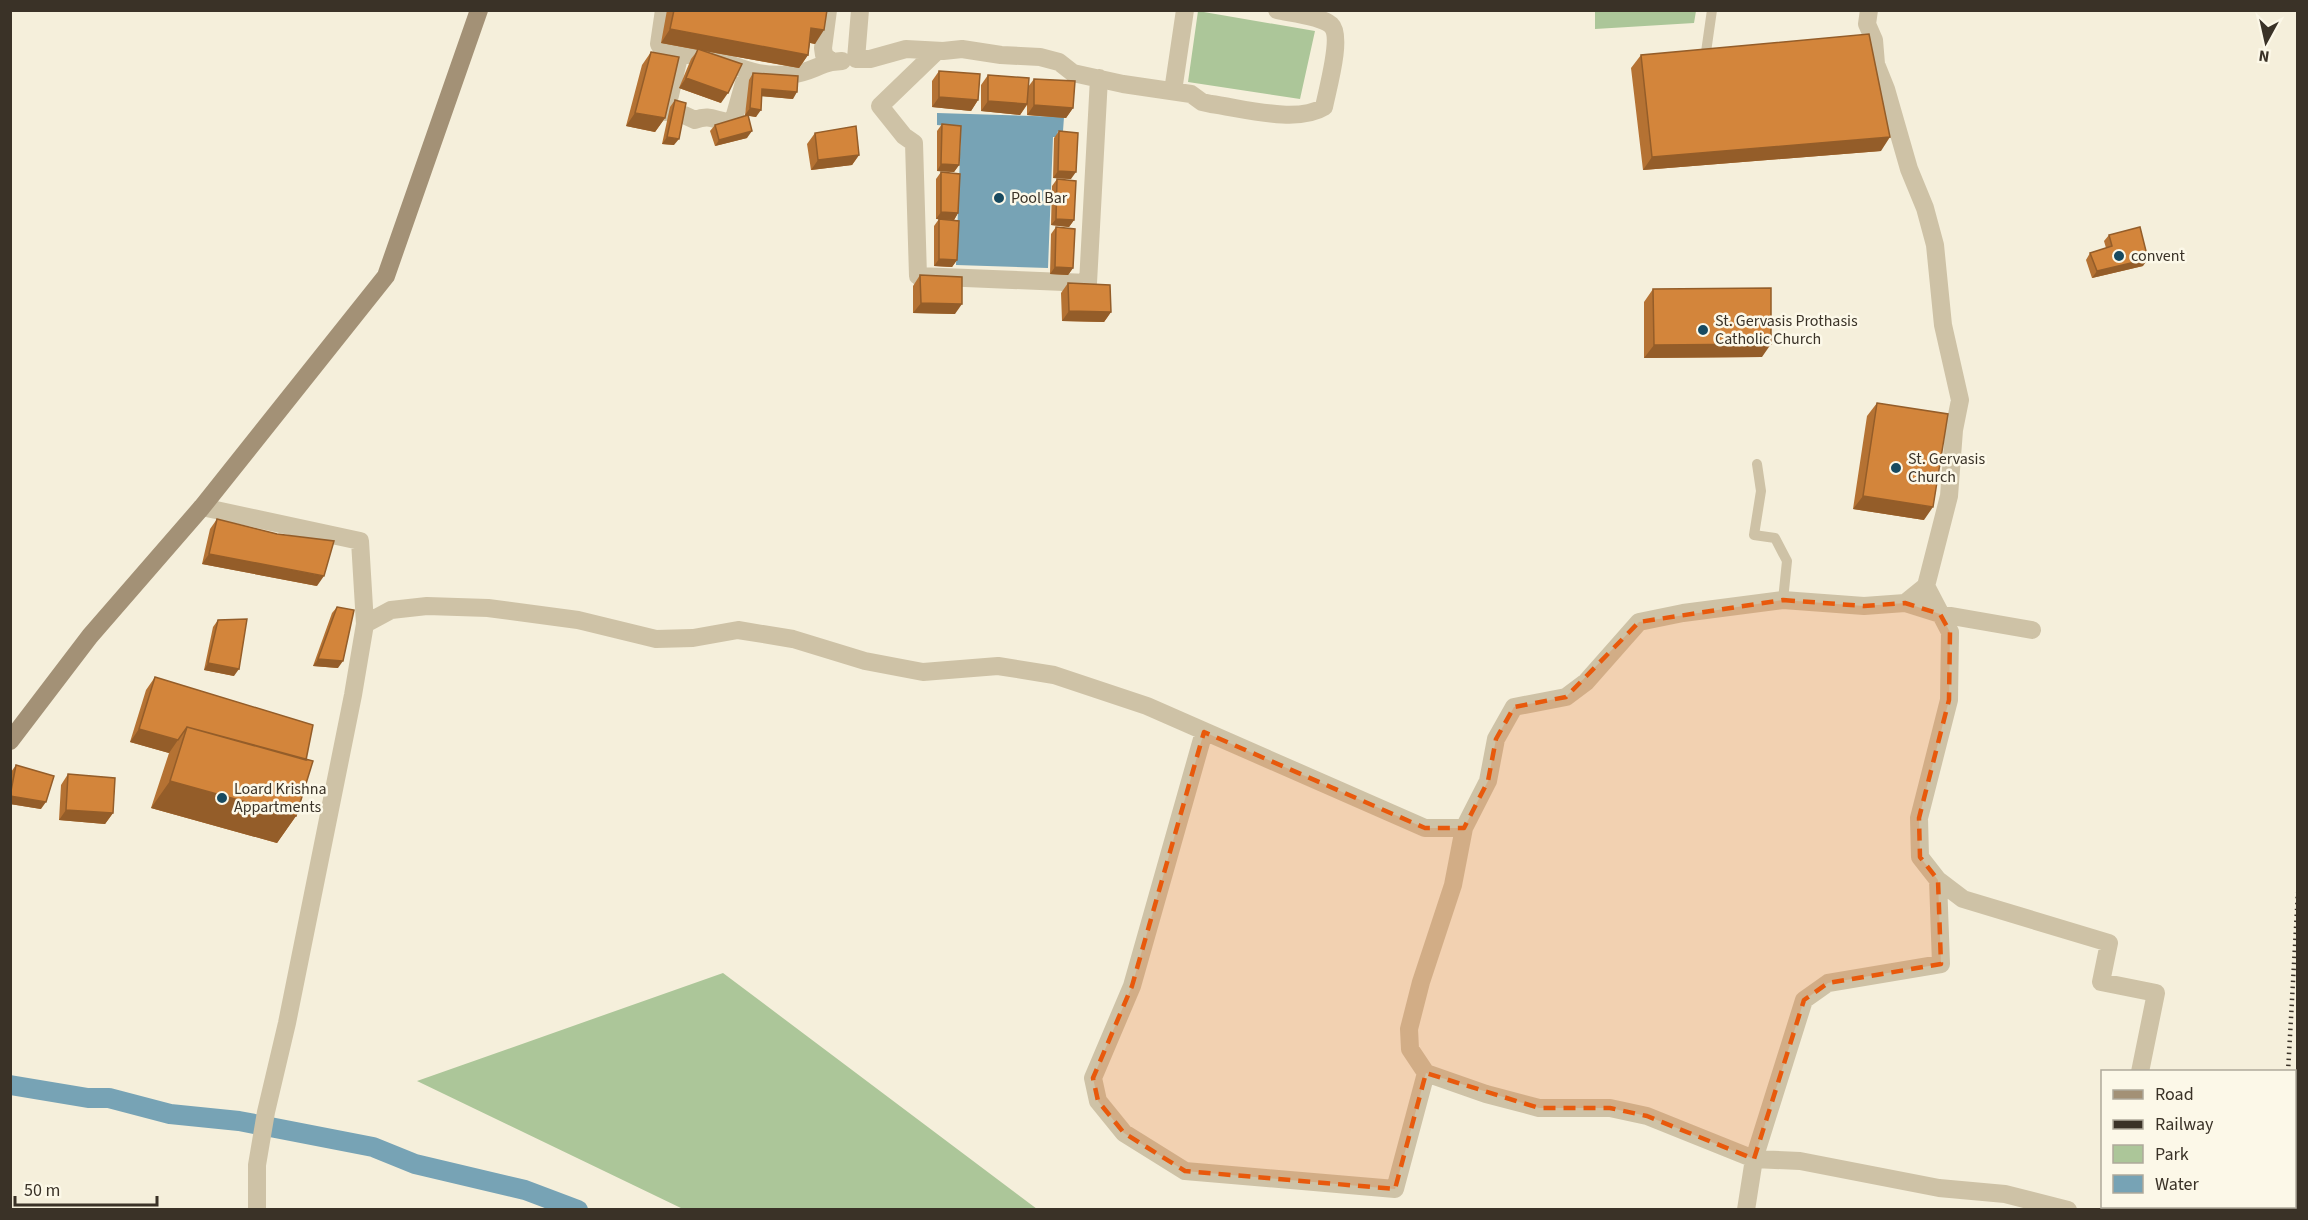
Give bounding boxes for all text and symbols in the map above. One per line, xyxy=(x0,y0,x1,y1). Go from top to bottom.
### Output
north arrow xyxy=(2236,12,2296,72)
text: N xyxy=(2257,44,2271,67)
place label: Pool Bar xyxy=(1011,187,1068,209)
marker: Pool Bar xyxy=(992,191,1006,205)
place label: convent xyxy=(2131,245,2185,267)
marker: convent xyxy=(2112,249,2126,263)
place label: St. Gervasis Prothasis Catholic Church xyxy=(1715,310,1858,350)
marker: St. Gervasis Prothasis Catholic Church xyxy=(1696,323,1710,337)
place label: St. Gervasis Church xyxy=(1908,448,1985,488)
marker: St. Gervasis Church xyxy=(1889,461,1903,475)
place label: Loard Krishna Appartments xyxy=(234,778,327,818)
marker: Loard Krishna Appartments xyxy=(215,791,229,805)
legend xyxy=(2101,1070,2296,1208)
text: Road xyxy=(2155,1082,2194,1107)
text: Railway xyxy=(2155,1112,2214,1137)
text: Park xyxy=(2155,1142,2189,1167)
scale bar xyxy=(15,1169,158,1207)
text: Water xyxy=(2155,1172,2199,1197)
text: 50 m xyxy=(24,1178,60,1203)

